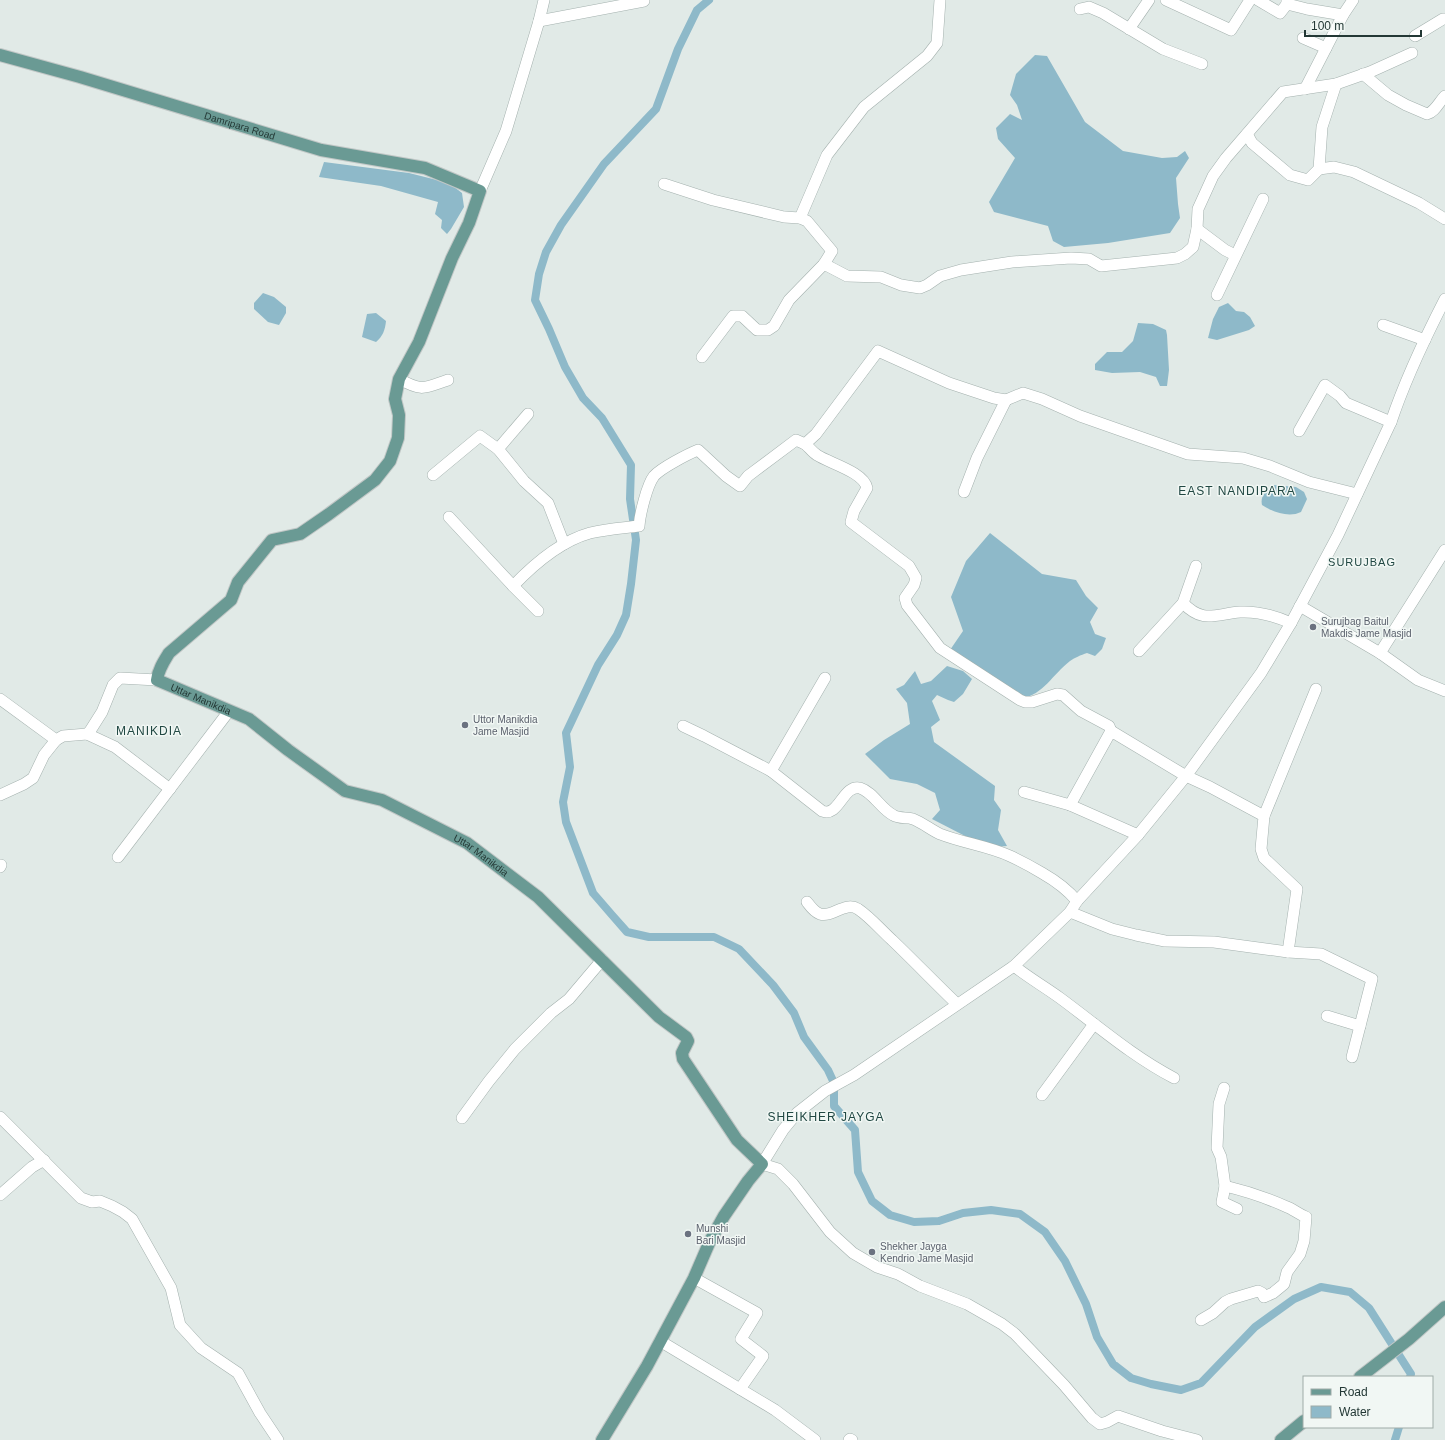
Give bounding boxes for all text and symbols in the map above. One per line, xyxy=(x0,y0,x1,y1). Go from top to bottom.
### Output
scale bar xyxy=(1305,12,1421,38)
text: 100 m xyxy=(1311,19,1344,33)
street label: Damripara Road xyxy=(203,110,277,141)
district label: EAST NANDIPARA xyxy=(1178,484,1296,498)
district label: SURUJBAG xyxy=(1328,556,1396,568)
place label: Surujbag Baitul Makdis Jame Masjid xyxy=(1321,616,1412,639)
marker: Surujbag Baitul Makdis Jame Masjid xyxy=(1308,622,1318,632)
street label: Uttar Manikdia xyxy=(169,681,233,716)
place label: Uttor Manikdia Jame Masjid xyxy=(473,714,538,737)
marker: Uttor Manikdia Jame Masjid xyxy=(460,720,470,730)
district label: MANIKDIA xyxy=(116,724,182,738)
street label: Uttar Manikdia xyxy=(452,832,511,878)
district label: SHEIKHER JAYGA xyxy=(767,1110,885,1124)
place label: Munshi Bari Masjid xyxy=(696,1223,745,1246)
marker: Munshi Bari Masjid xyxy=(683,1229,693,1239)
place label: Shekher Jayga Kendrio Jame Masjid xyxy=(880,1241,973,1264)
marker: Shekher Jayga Kendrio Jame Masjid xyxy=(867,1247,877,1257)
legend xyxy=(1303,1376,1433,1428)
text: Road xyxy=(1339,1385,1368,1399)
text: Water xyxy=(1339,1405,1371,1419)

